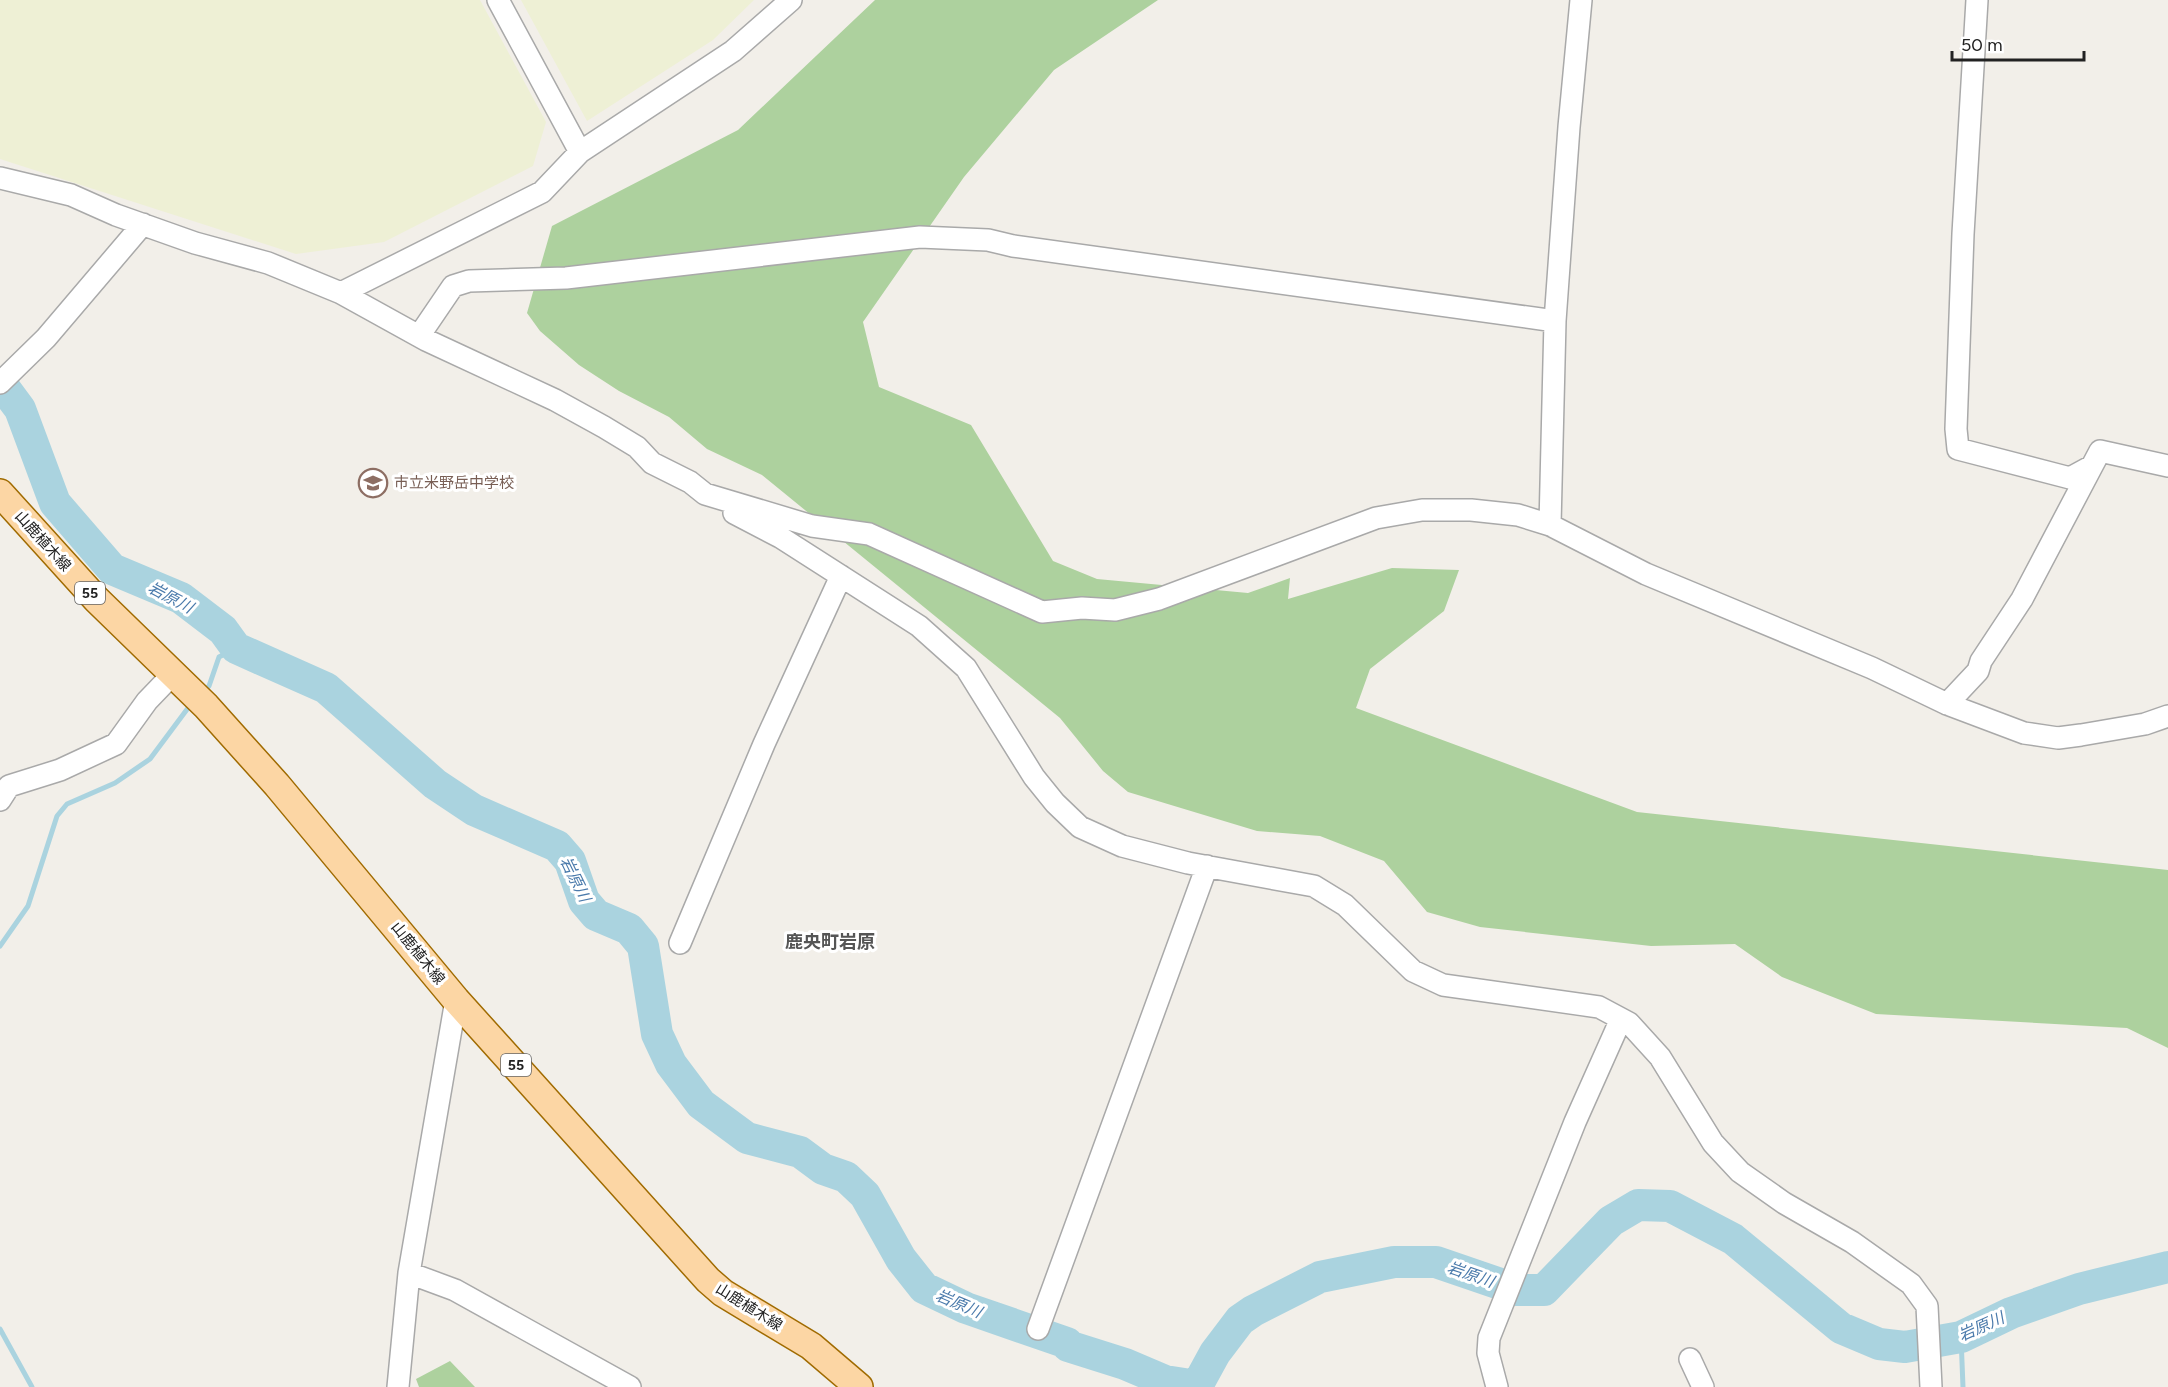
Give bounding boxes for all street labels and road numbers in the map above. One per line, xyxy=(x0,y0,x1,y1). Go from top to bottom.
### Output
street label: 山鹿植木線 xyxy=(11,507,75,575)
road number: 55 xyxy=(75,582,105,604)
street label: 山鹿植木線 xyxy=(387,918,449,988)
road number: 55 xyxy=(501,1054,531,1076)
street label: 山鹿植木線 xyxy=(712,1279,786,1335)

